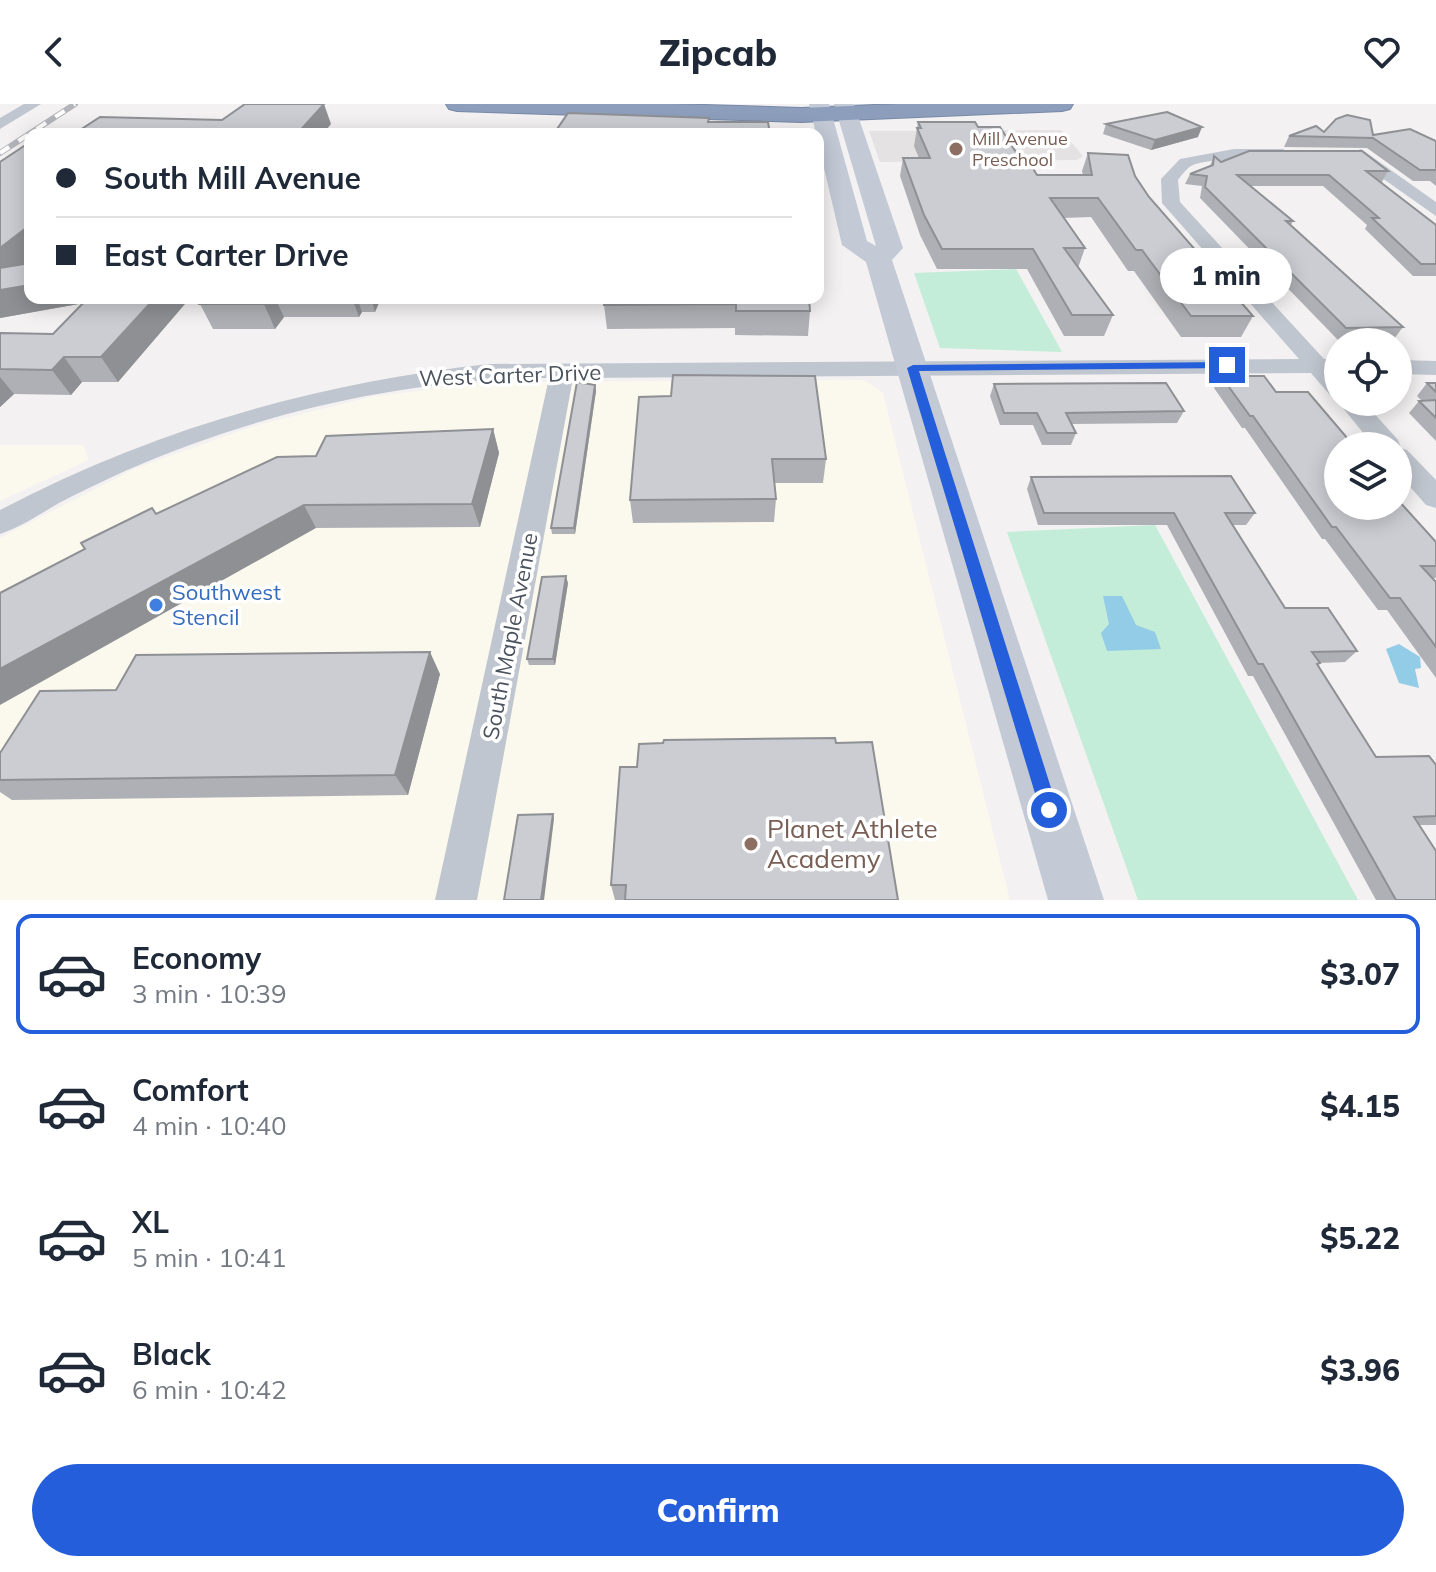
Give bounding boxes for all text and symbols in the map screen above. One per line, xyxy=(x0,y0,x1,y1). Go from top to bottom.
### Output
icon: back xyxy=(32,30,76,74)
text: Zipcab xyxy=(659,30,777,75)
icon: heart xyxy=(1360,30,1404,74)
place label: Mill Avenue Preschool xyxy=(972,127,1068,171)
marker: Mill Avenue Preschool xyxy=(947,140,965,158)
text: South Mill Avenue xyxy=(104,159,361,197)
text: East Carter Drive xyxy=(104,236,349,274)
callout: 1 min xyxy=(1161,249,1293,305)
text: 1 min xyxy=(1191,259,1261,292)
map controls xyxy=(1324,328,1412,520)
button: locate xyxy=(1324,328,1412,416)
route end xyxy=(1209,347,1245,383)
street label: West Carter Drive xyxy=(418,358,602,392)
button: layers xyxy=(1324,432,1412,520)
street label: South Maple Avenue xyxy=(476,530,544,742)
place label: Southwest Stencil xyxy=(172,578,281,631)
marker: Southwest Stencil xyxy=(147,596,165,614)
route start xyxy=(1031,792,1067,828)
place label: Planet Athlete Academy xyxy=(767,812,938,875)
marker: Planet Athlete Academy xyxy=(742,835,760,853)
icon: car xyxy=(36,938,108,1010)
text: Economy xyxy=(132,939,261,977)
text: $3.07 xyxy=(1320,955,1400,993)
text: 3 min · 10:39 xyxy=(132,977,287,1010)
icon: car xyxy=(36,1070,108,1142)
text: Comfort xyxy=(132,1071,249,1109)
text: $4.15 xyxy=(1320,1087,1400,1125)
text: 4 min · 10:40 xyxy=(132,1109,287,1142)
icon: car xyxy=(36,1202,108,1274)
text: XL xyxy=(132,1203,169,1241)
text: $5.22 xyxy=(1320,1219,1400,1257)
text: 5 min · 10:41 xyxy=(132,1241,287,1274)
icon: car xyxy=(36,1334,108,1406)
text: Black xyxy=(132,1335,211,1373)
text: $3.96 xyxy=(1320,1351,1400,1389)
text: 6 min · 10:42 xyxy=(132,1373,287,1406)
button: Confirm xyxy=(32,1464,1404,1556)

